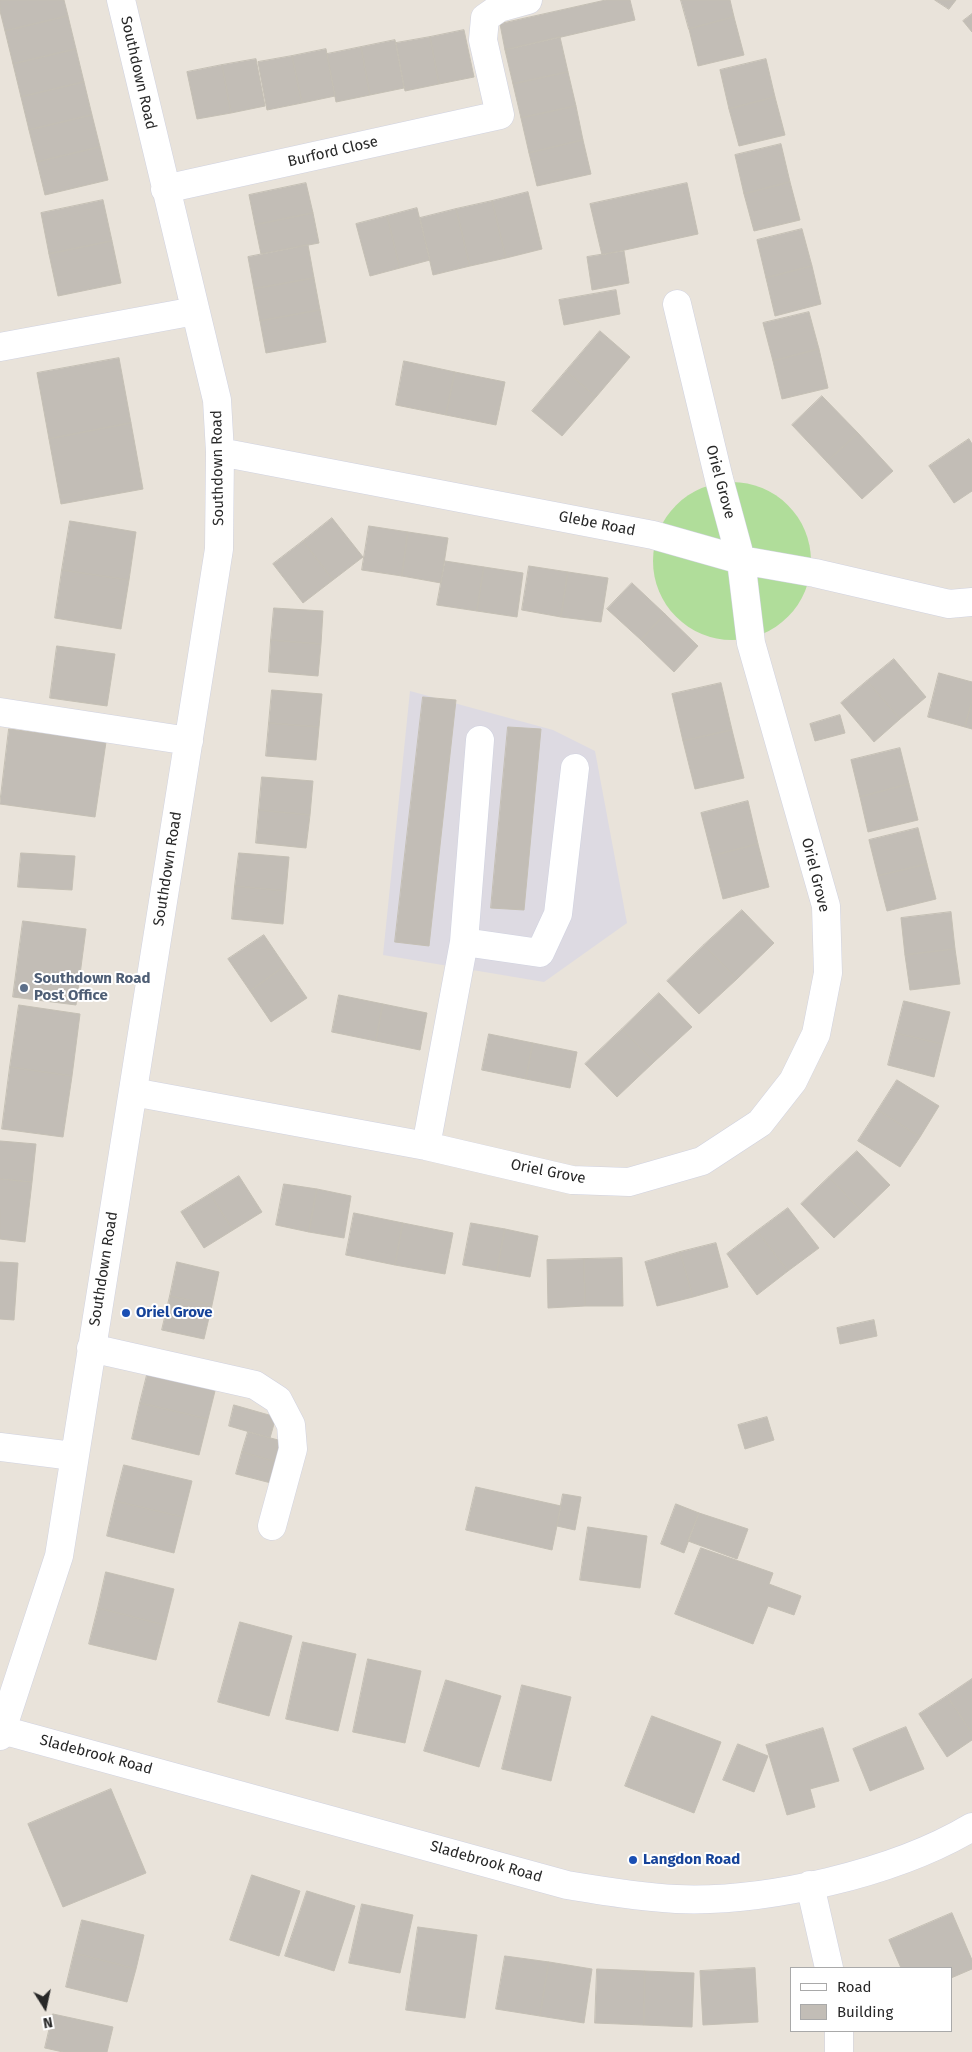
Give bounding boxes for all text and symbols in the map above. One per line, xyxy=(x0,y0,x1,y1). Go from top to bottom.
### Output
street label: Southdown Road xyxy=(116,15,160,131)
street label: Burford Close xyxy=(286,133,380,171)
street label: Southdown Road xyxy=(208,410,228,526)
street label: Oriel Grove xyxy=(701,443,739,521)
street label: Glebe Road xyxy=(557,508,637,540)
street label: Southdown Road xyxy=(150,810,186,928)
street label: Oriel Grove xyxy=(797,836,833,914)
place label: Southdown Road Post Office xyxy=(34,970,150,1005)
marker: Southdown Road Post Office xyxy=(18,982,30,994)
street label: Oriel Grove xyxy=(509,1156,587,1188)
street label: Southdown Road xyxy=(86,1210,122,1328)
place label: Oriel Grove xyxy=(136,1304,213,1322)
marker: Oriel Grove xyxy=(120,1307,132,1319)
street label: Sladebrook Road xyxy=(38,1731,154,1779)
street label: Sladebrook Road xyxy=(428,1837,544,1887)
place label: Langdon Road xyxy=(643,1851,740,1869)
marker: Langdon Road xyxy=(627,1854,639,1866)
legend xyxy=(790,1967,952,2032)
text: Road xyxy=(837,1978,872,1996)
north arrow xyxy=(20,1982,70,2032)
text: Building xyxy=(837,2003,893,2021)
text: N xyxy=(42,2013,54,2031)

